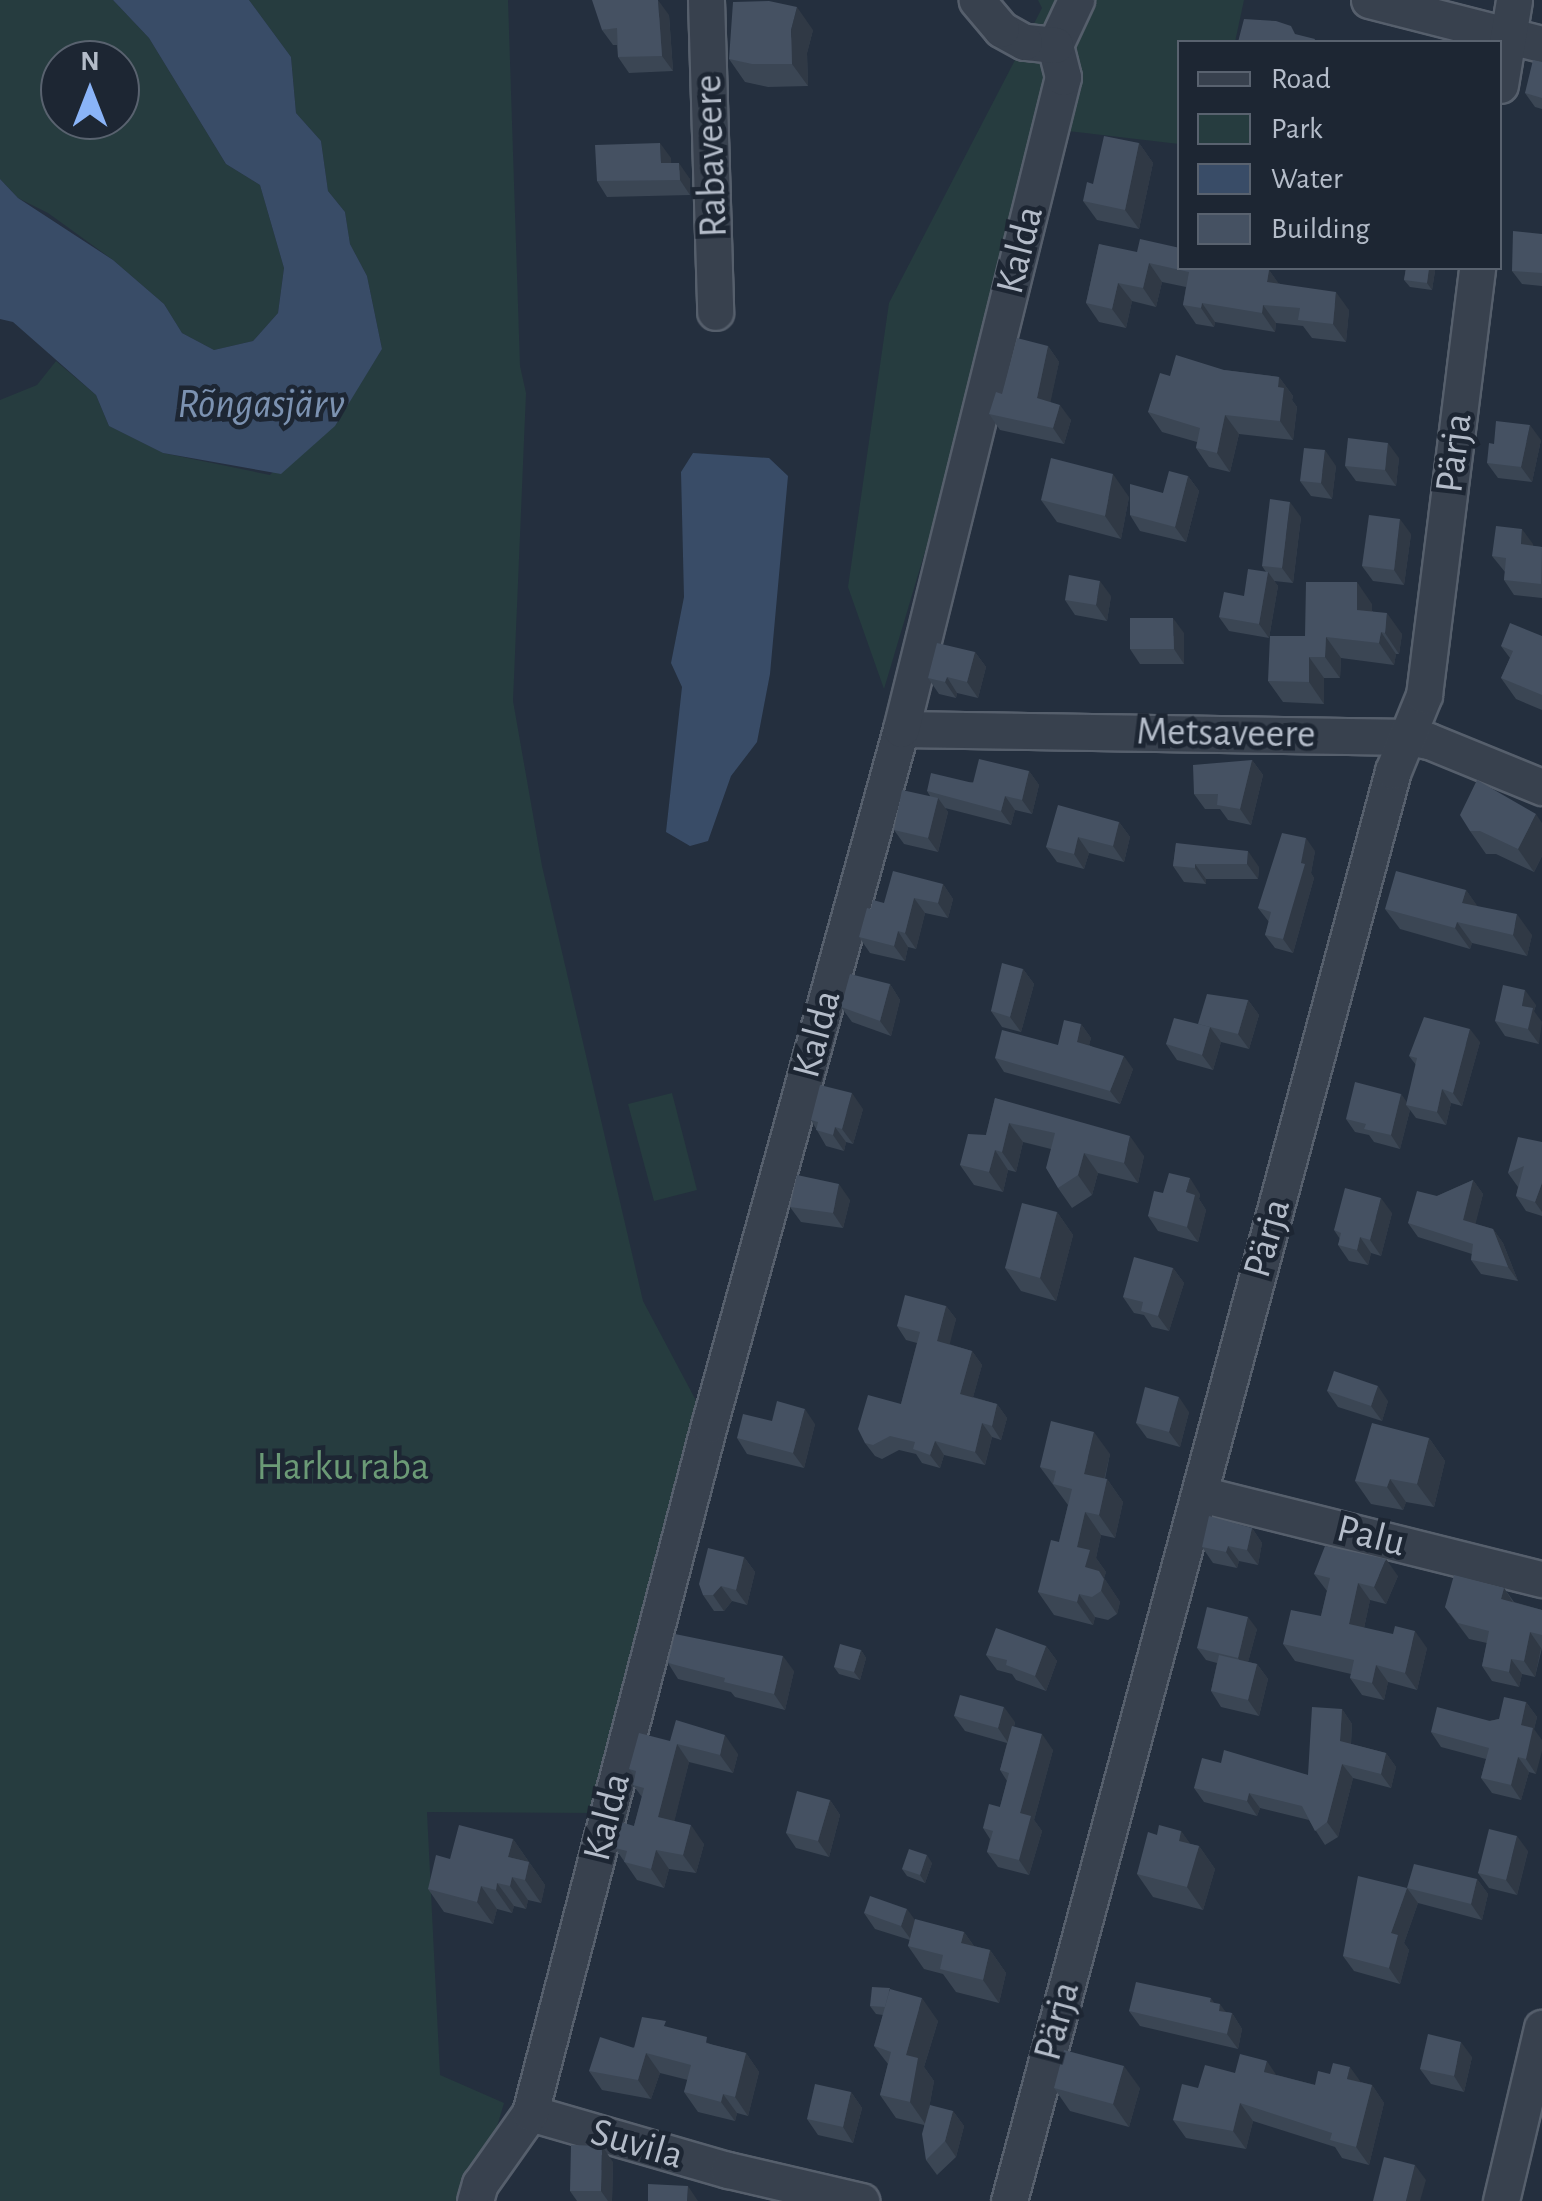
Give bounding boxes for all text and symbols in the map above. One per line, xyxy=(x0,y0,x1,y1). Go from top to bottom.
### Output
north arrow xyxy=(40,40,140,140)
legend xyxy=(1177,40,1502,270)
text: N xyxy=(80,48,100,76)
text: Road xyxy=(1271,64,1331,94)
street label: Rabaveere xyxy=(684,74,738,238)
text: Park xyxy=(1271,114,1323,144)
text: Water xyxy=(1271,164,1343,194)
street label: Kalda xyxy=(986,201,1054,299)
text: Building xyxy=(1271,214,1370,244)
water label: Rõngasjärv xyxy=(177,379,345,429)
street label: Pärja xyxy=(1425,410,1483,496)
street label: Metsaveere xyxy=(1136,707,1316,759)
street label: Kalda xyxy=(782,985,852,1083)
street label: Pärja xyxy=(1233,1193,1301,1283)
park label: Harku raba xyxy=(257,1443,429,1491)
street label: Palu xyxy=(1332,1504,1410,1568)
street label: Kalda xyxy=(573,1768,641,1866)
street label: Pärja xyxy=(1023,1976,1091,2066)
street label: Suvila xyxy=(585,2108,689,2180)

